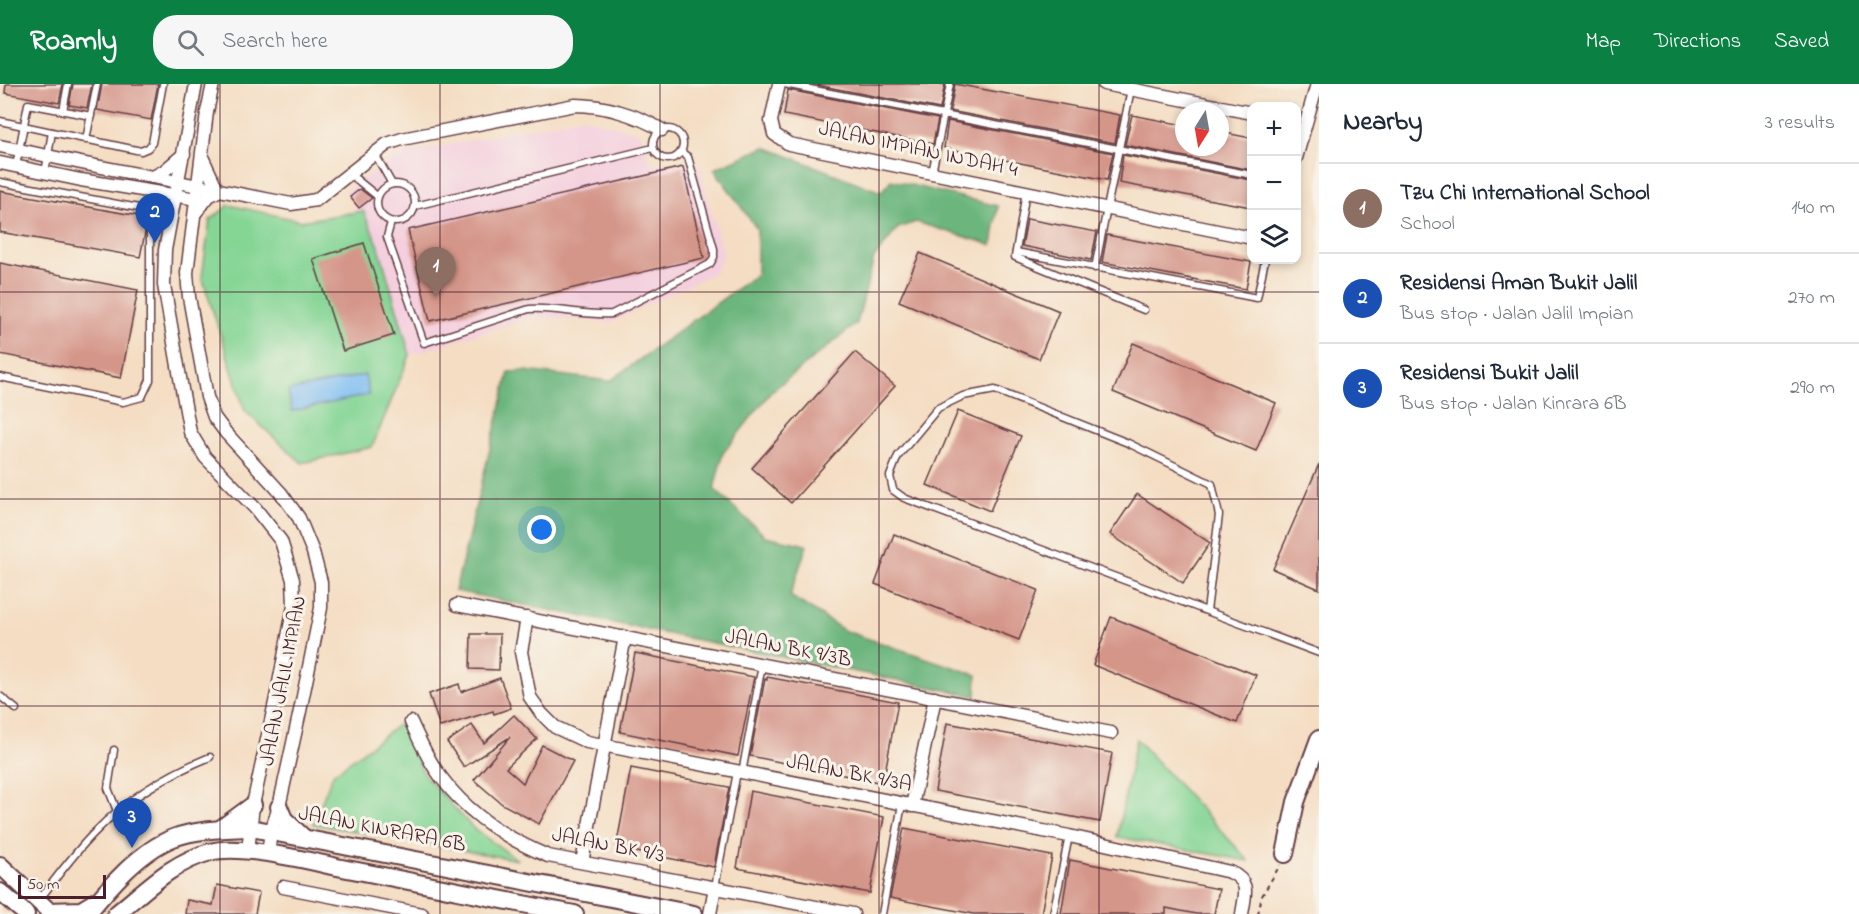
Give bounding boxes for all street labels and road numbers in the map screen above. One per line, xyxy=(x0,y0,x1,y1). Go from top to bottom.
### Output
street label: JALAN IMPIAN INDAH 4 xyxy=(816,114,1021,186)
street label: JALAN JALIL IMPIAN xyxy=(253,593,315,769)
street label: JALAN BK 9/3B xyxy=(722,622,854,676)
street label: JALAN BK 9/3A xyxy=(784,747,914,801)
street label: JALAN KINRARA 6B xyxy=(296,799,468,861)
street label: JALAN BK 9/3 xyxy=(549,820,667,872)

